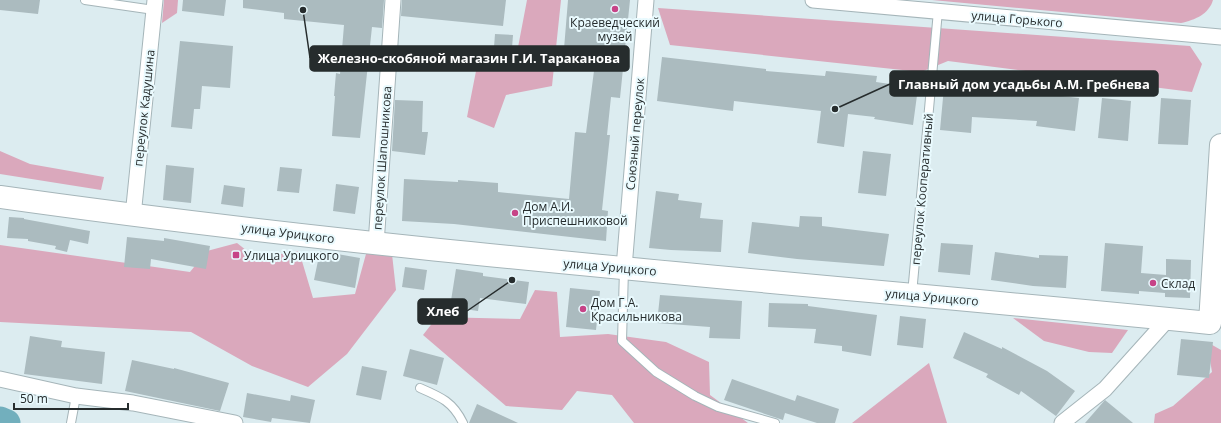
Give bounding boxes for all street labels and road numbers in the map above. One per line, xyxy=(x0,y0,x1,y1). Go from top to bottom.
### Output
street label: улица Горького xyxy=(971,7,1063,31)
street label: переулок Кадушина xyxy=(129,49,159,167)
street label: Союзный переулок xyxy=(622,76,648,191)
street label: переулок Шапошникова xyxy=(368,85,396,231)
street label: переулок Кооперативный xyxy=(907,112,937,266)
street label: улица Урицкого xyxy=(241,219,335,247)
street label: улица Урицкого xyxy=(563,254,657,280)
street label: улица Урицкого xyxy=(885,284,979,310)

